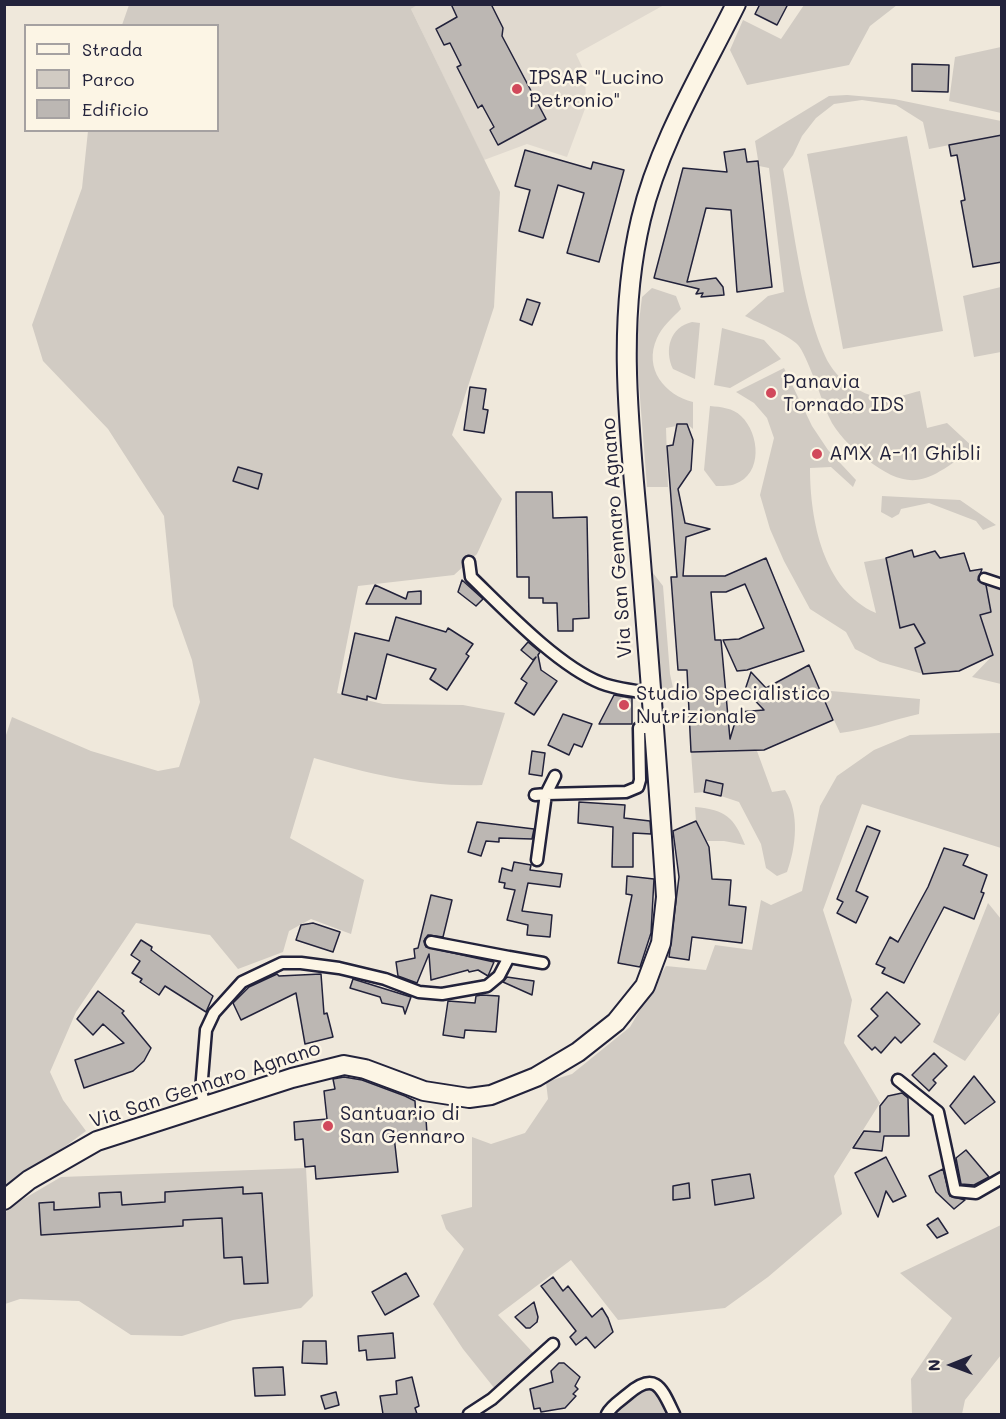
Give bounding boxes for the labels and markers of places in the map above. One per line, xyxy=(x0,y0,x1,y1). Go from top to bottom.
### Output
place label: IPSAR "Lucino Petronio" xyxy=(529,66,664,113)
marker: IPSAR "Lucino Petronio" xyxy=(510,82,524,96)
place label: Panavia Tornado IDS xyxy=(783,370,904,417)
marker: Panavia Tornado IDS xyxy=(764,386,778,400)
place label: AMX A-11 Ghibli xyxy=(829,442,981,466)
marker: AMX A-11 Ghibli xyxy=(810,447,824,461)
place label: Studio Specialistico Nutrizionale xyxy=(636,682,830,729)
marker: Studio Specialistico Nutrizionale xyxy=(617,698,631,712)
place label: Santuario di San Gennaro xyxy=(340,1102,465,1149)
marker: Santuario di San Gennaro xyxy=(321,1119,335,1133)

